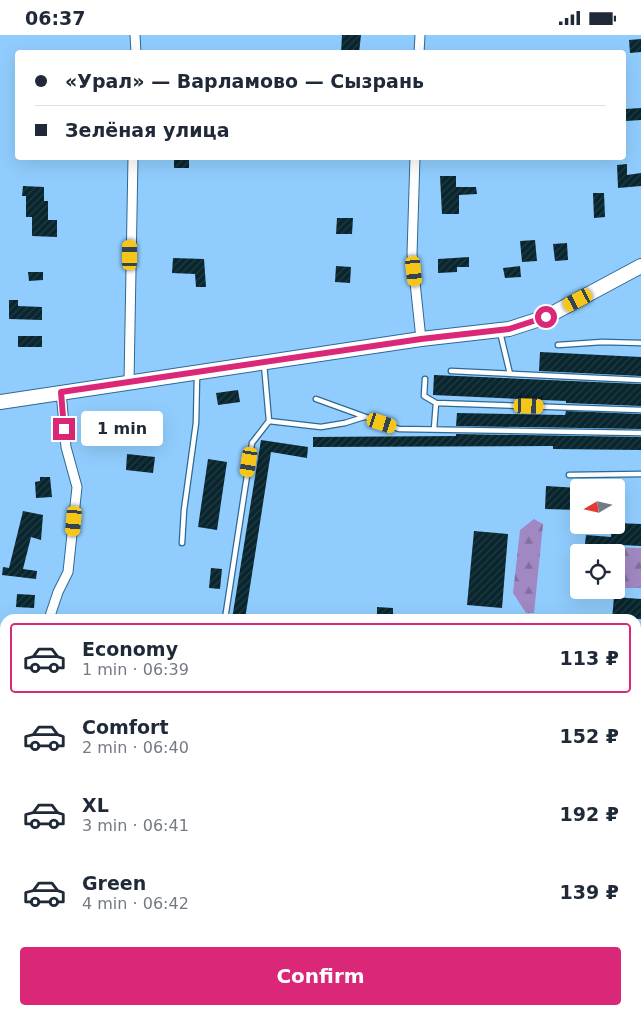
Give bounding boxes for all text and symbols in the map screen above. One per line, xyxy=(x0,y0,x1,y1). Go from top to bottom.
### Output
text: 06:37 xyxy=(25,7,85,29)
text: «Урал» — Варламово — Сызрань xyxy=(65,70,424,92)
text: Зелёная улица xyxy=(65,119,229,141)
car xyxy=(122,240,137,270)
car xyxy=(404,255,423,287)
car xyxy=(561,287,594,313)
route start xyxy=(535,306,557,328)
car xyxy=(513,398,544,414)
callout: 1 min xyxy=(82,411,164,447)
car xyxy=(365,411,398,435)
route end xyxy=(53,418,75,440)
text: 1 min xyxy=(97,419,147,438)
car xyxy=(239,446,258,478)
north arrow xyxy=(570,479,625,534)
map controls xyxy=(570,479,625,599)
car xyxy=(65,505,82,537)
button: locate xyxy=(570,544,625,599)
icon: car xyxy=(22,636,67,681)
text: Economy xyxy=(82,638,178,660)
text: 113 ₽ xyxy=(560,647,619,669)
text: 1 min · 06:39 xyxy=(82,660,189,679)
icon: car xyxy=(22,714,67,759)
text: Comfort xyxy=(82,716,169,738)
text: 152 ₽ xyxy=(560,725,619,747)
text: 2 min · 06:40 xyxy=(82,738,189,757)
icon: car xyxy=(22,792,67,837)
text: XL xyxy=(82,794,109,816)
text: 192 ₽ xyxy=(560,803,619,825)
text: 3 min · 06:41 xyxy=(82,816,189,835)
icon: car xyxy=(22,870,67,915)
text: Green xyxy=(82,872,146,894)
text: 139 ₽ xyxy=(560,881,619,903)
text: 4 min · 06:42 xyxy=(82,894,189,913)
button: Confirm xyxy=(20,947,621,1005)

